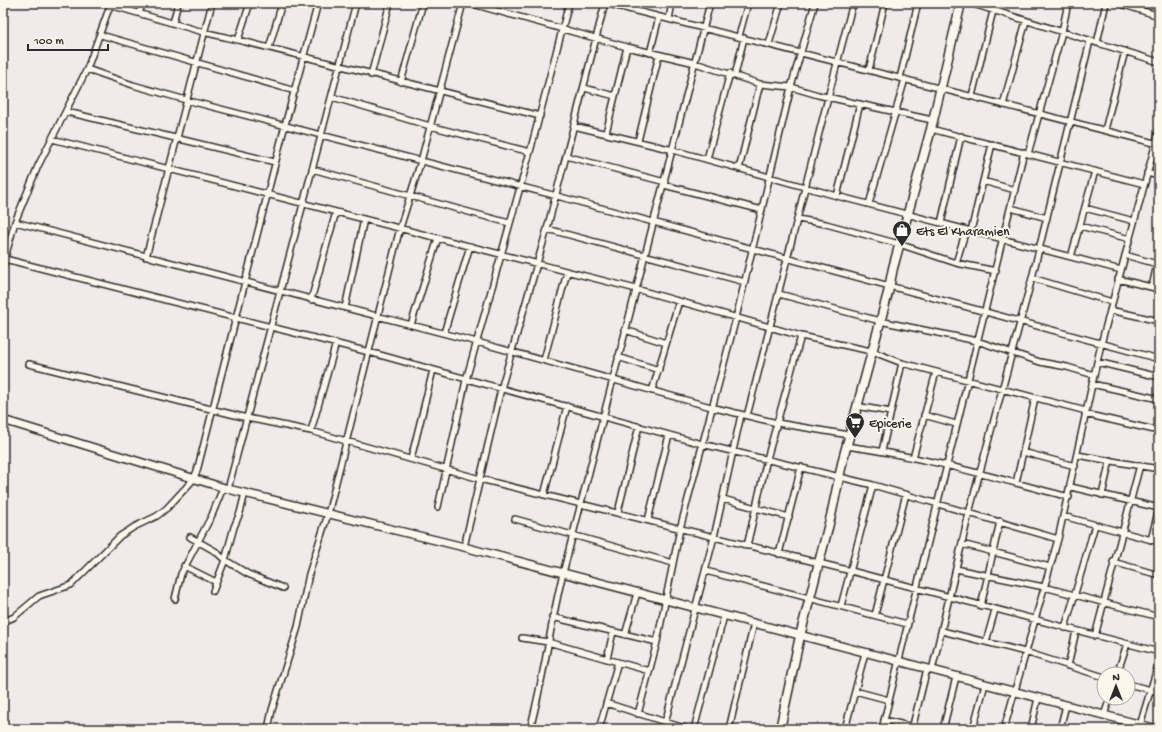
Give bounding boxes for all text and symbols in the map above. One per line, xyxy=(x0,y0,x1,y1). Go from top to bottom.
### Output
scale bar xyxy=(28,26,108,52)
text: 100 m xyxy=(33,35,64,49)
shop icon: Ets El Kharamien xyxy=(891,219,913,247)
place label: Ets El Kharamien xyxy=(916,225,1010,240)
supermarket icon: Epicerie xyxy=(844,411,866,439)
place label: Epicerie xyxy=(869,417,912,432)
north arrow xyxy=(1096,666,1136,706)
text: N xyxy=(1112,672,1120,684)

